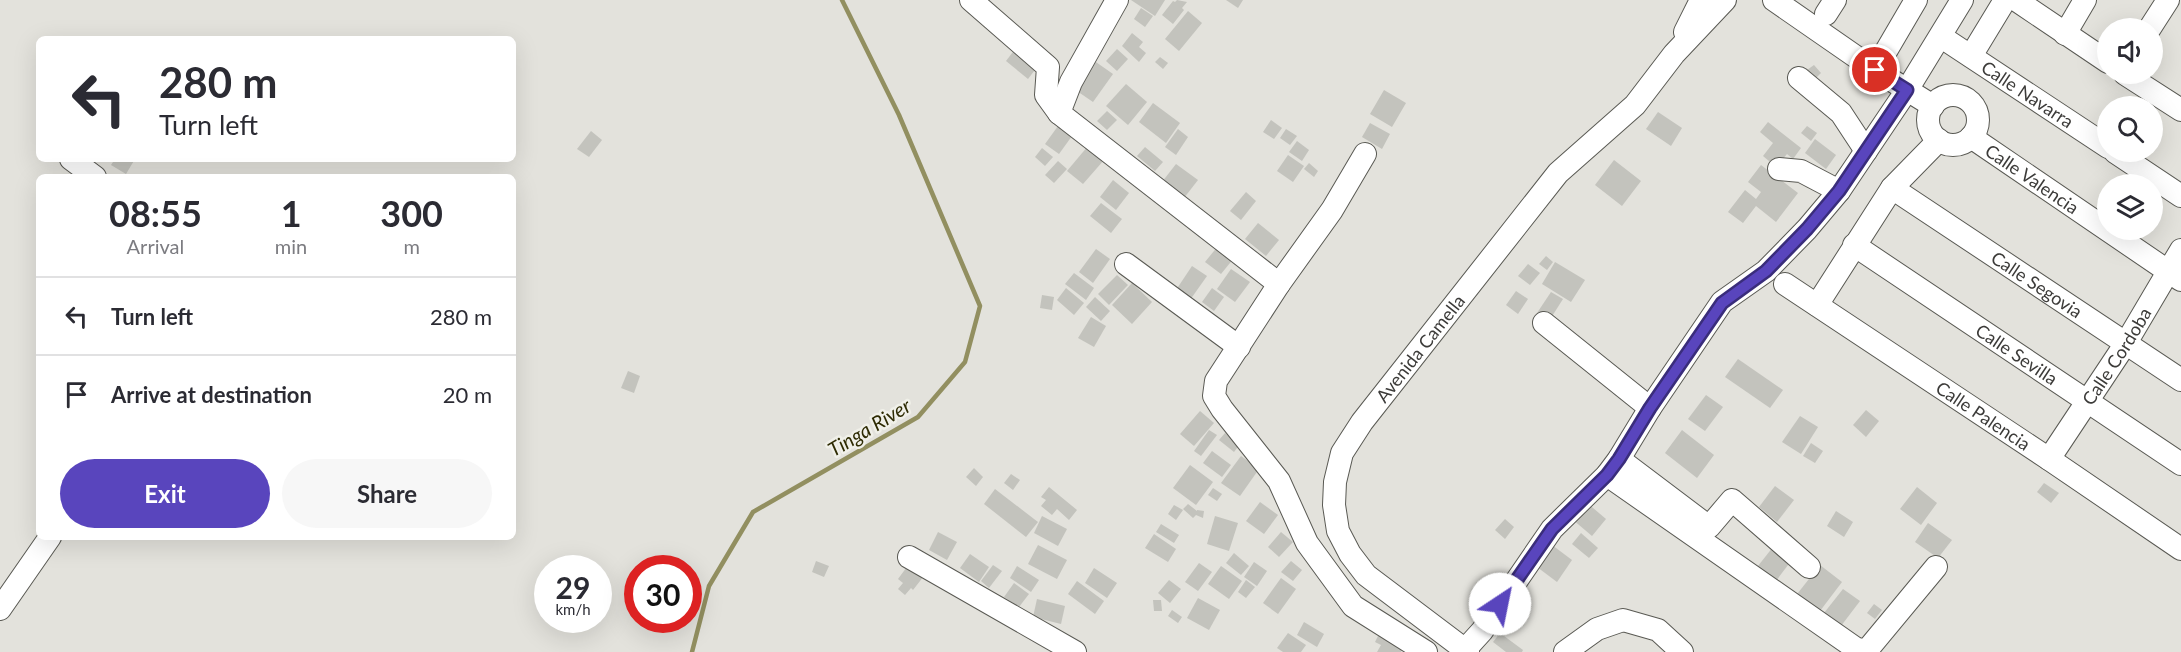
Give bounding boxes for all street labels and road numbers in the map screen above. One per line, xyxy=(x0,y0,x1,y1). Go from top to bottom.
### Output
street label: Calle Navarra xyxy=(1978,56,2078,132)
street label: Calle Valencia xyxy=(1981,139,2083,218)
street label: Calle Segovia xyxy=(1987,246,2087,322)
street label: Avenida Camella xyxy=(1371,290,1469,406)
street label: Calle Cordoba xyxy=(2077,303,2156,409)
street label: Calle Sevilla xyxy=(1972,319,2062,389)
street label: Calle Palencia xyxy=(1932,376,2035,455)

